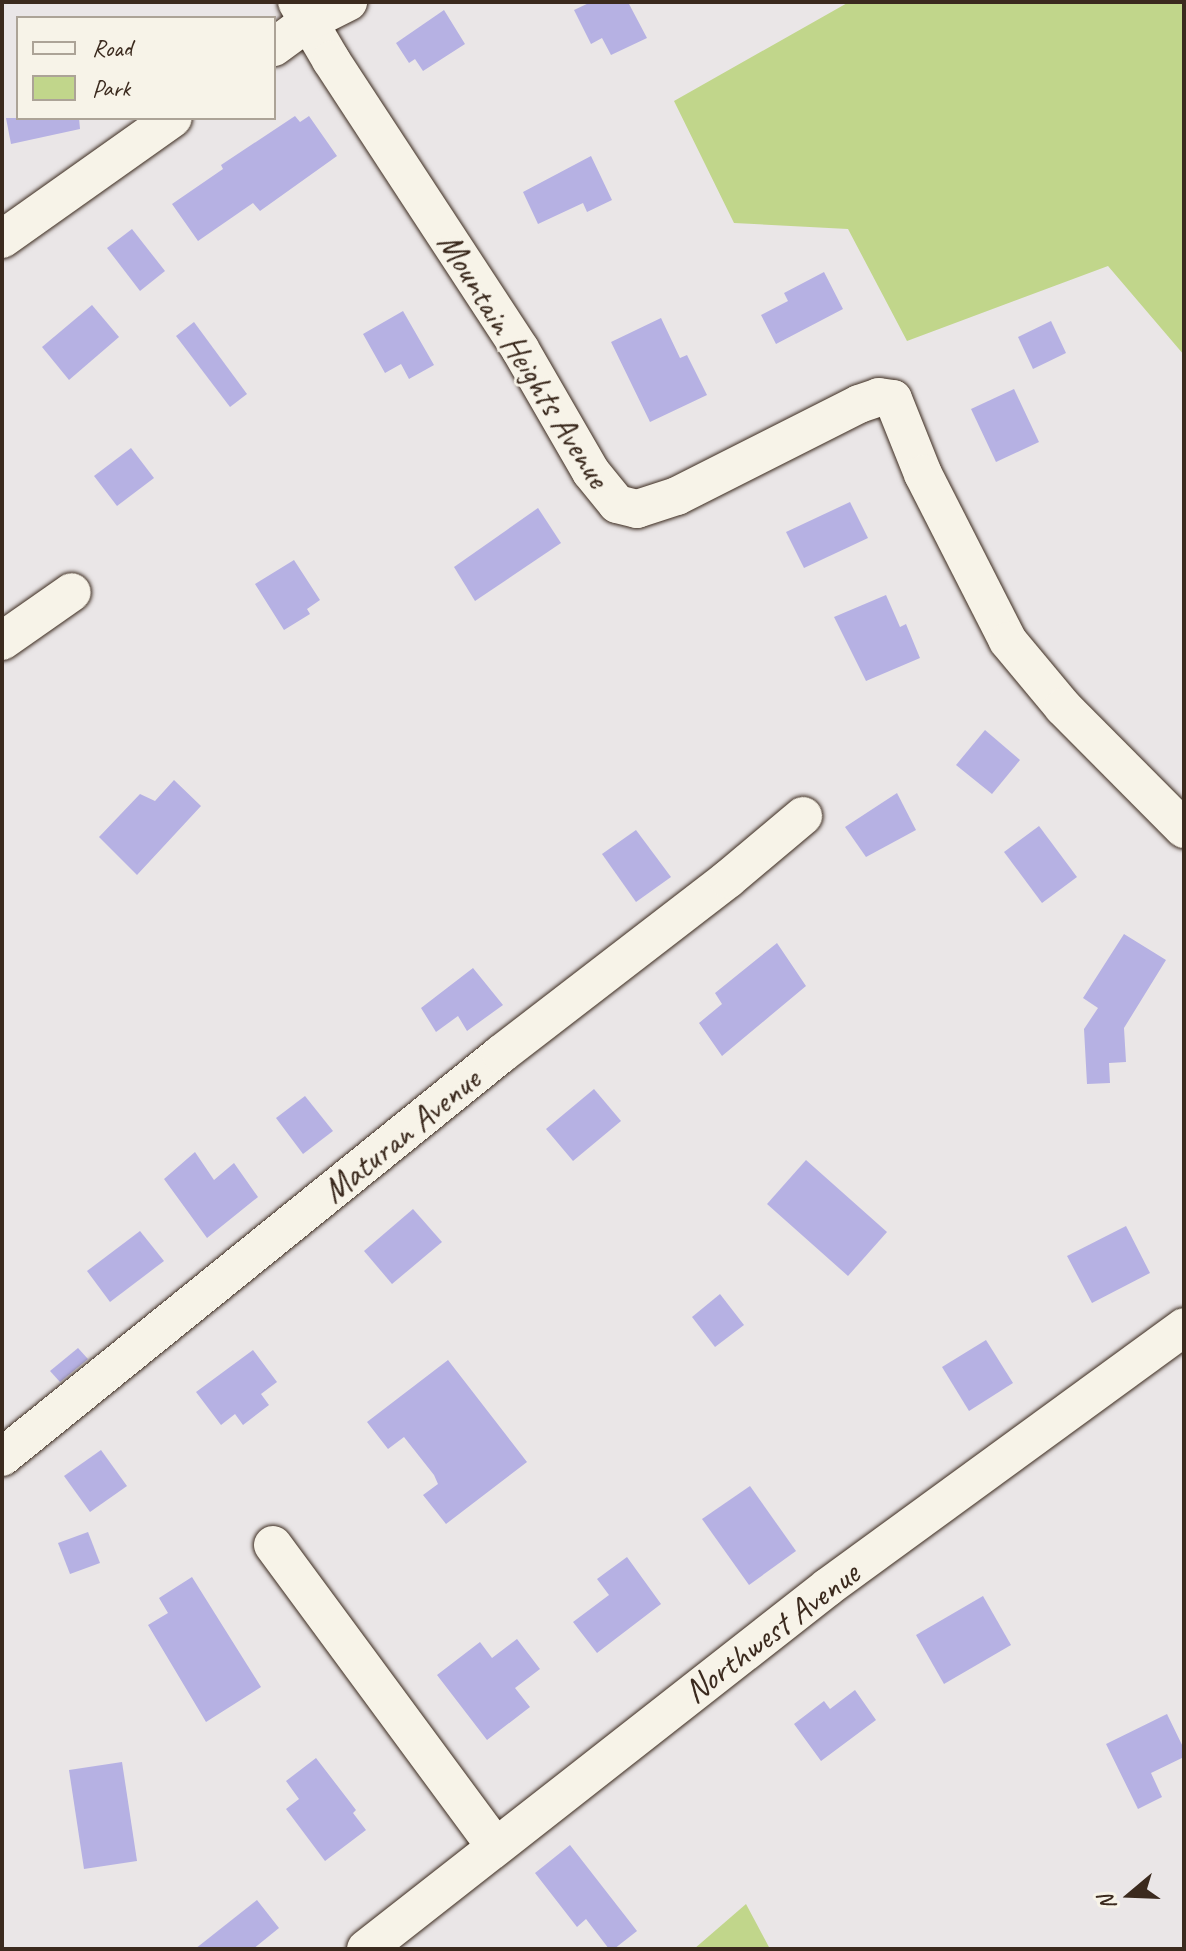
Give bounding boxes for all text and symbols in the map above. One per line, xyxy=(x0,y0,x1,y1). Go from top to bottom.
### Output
legend xyxy=(16,16,276,120)
text: Road xyxy=(92,33,132,63)
text: Park xyxy=(92,73,130,103)
street label: Mountain Heights Avenue xyxy=(429,225,619,495)
street label: Maturan Avenue xyxy=(314,1059,488,1211)
street label: Northwest Avenue xyxy=(675,1553,867,1711)
north arrow xyxy=(1090,1855,1170,1935)
text: N xyxy=(1092,1892,1123,1914)

